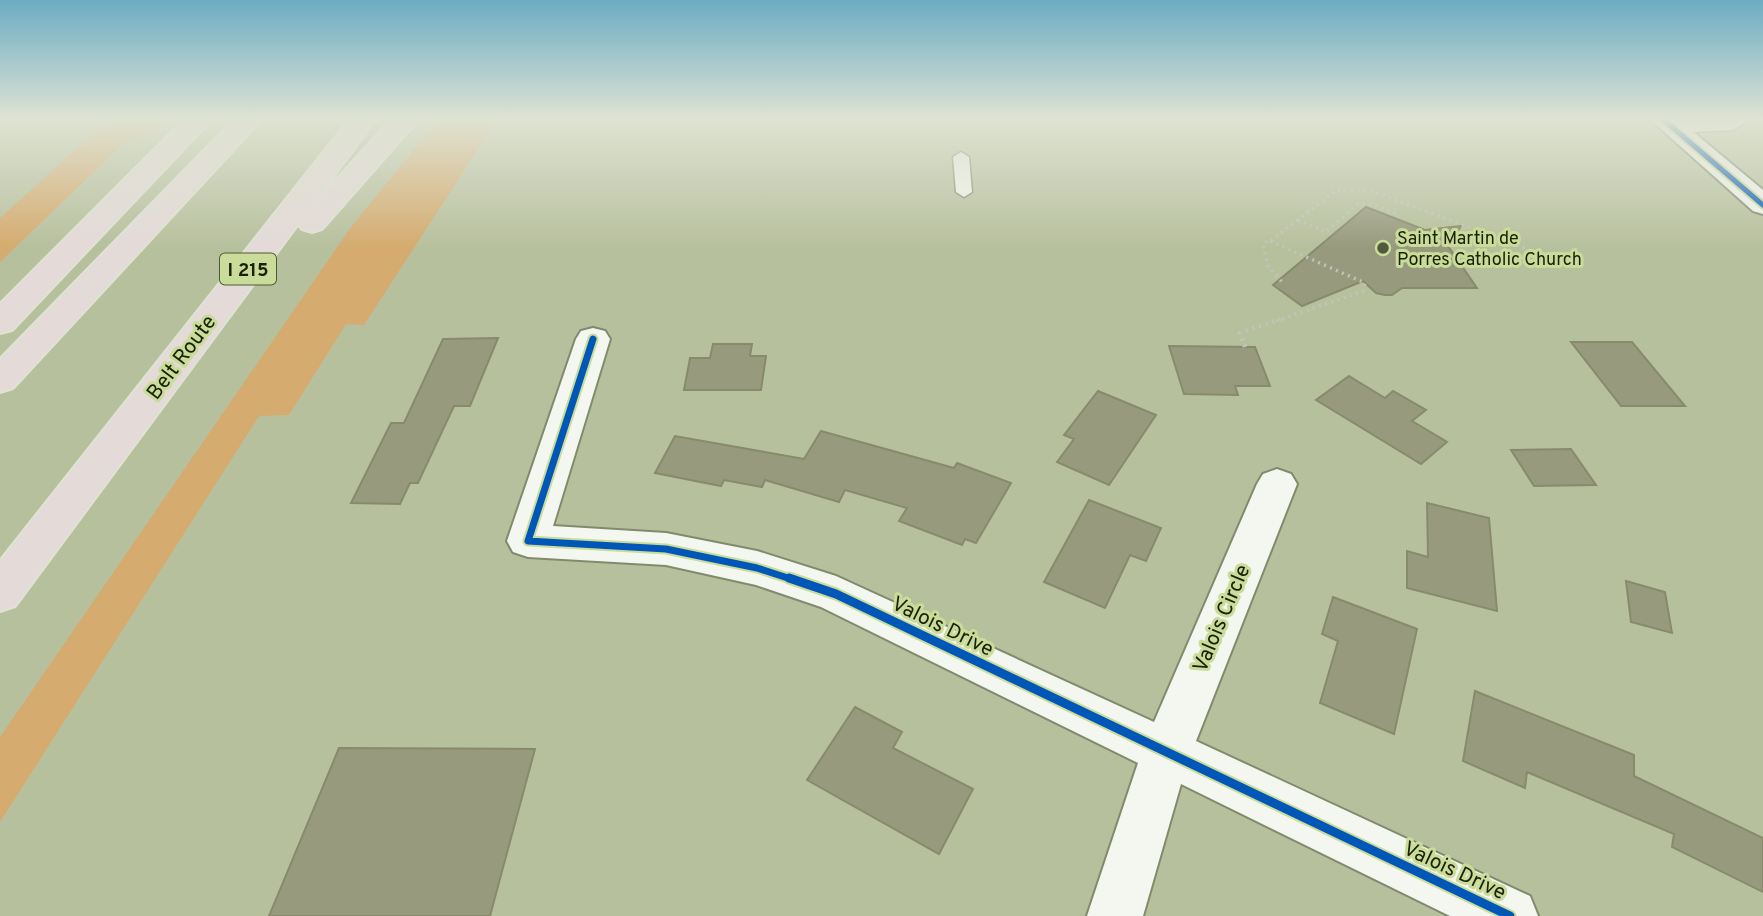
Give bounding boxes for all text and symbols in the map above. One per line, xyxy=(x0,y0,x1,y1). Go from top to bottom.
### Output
place label: Saint Martin de Porres Catholic Church xyxy=(1397,228,1582,272)
marker: Saint Martin de Porres Catholic Church xyxy=(1375,240,1391,256)
road number: I 215 xyxy=(220,254,276,284)
street label: Belt Route xyxy=(141,310,223,406)
street label: Valois Circle xyxy=(1188,561,1257,677)
street label: Valois Drive xyxy=(887,591,998,664)
street label: Valois Drive xyxy=(1399,836,1510,907)

